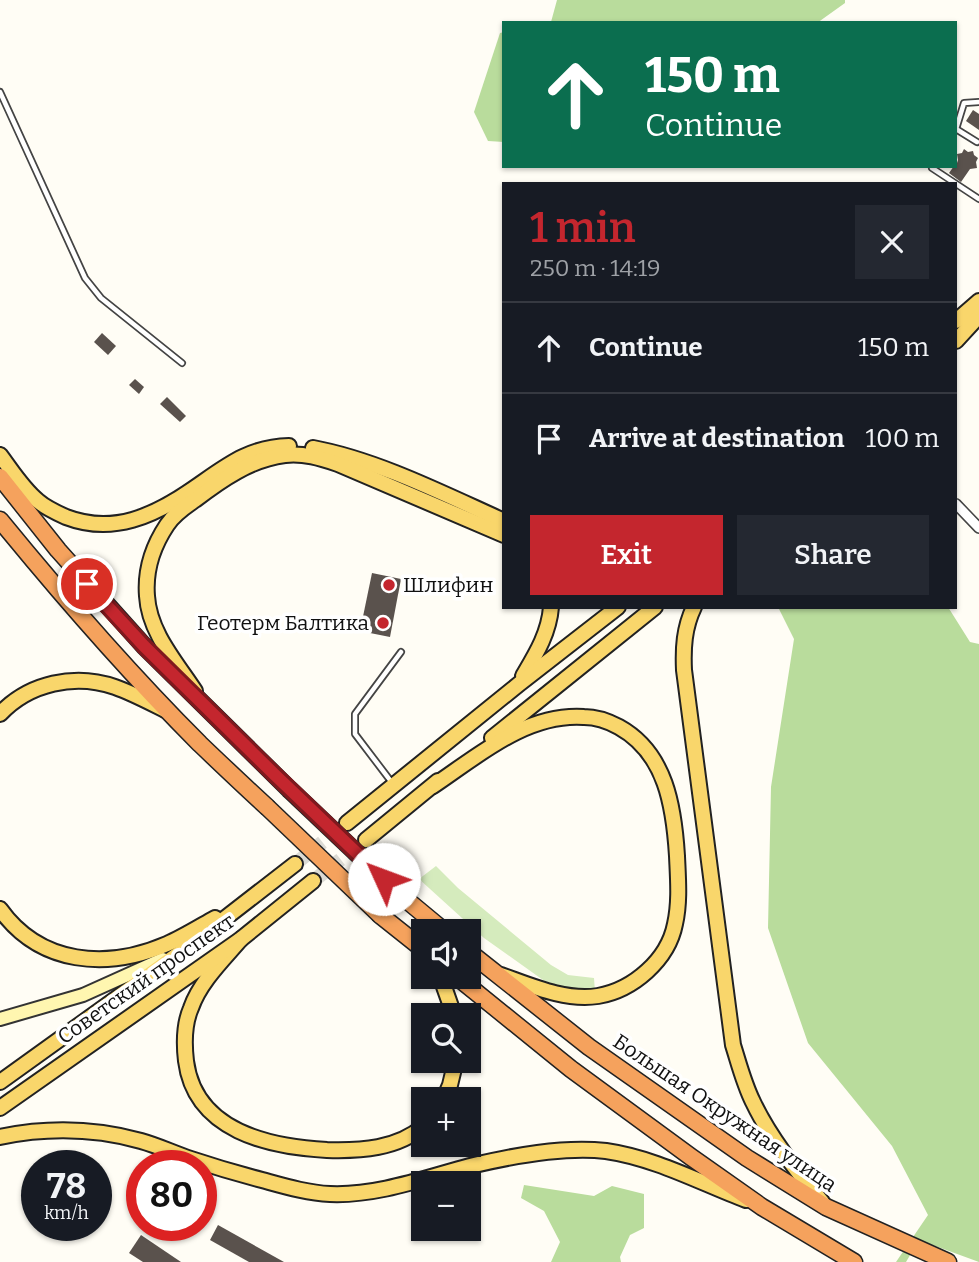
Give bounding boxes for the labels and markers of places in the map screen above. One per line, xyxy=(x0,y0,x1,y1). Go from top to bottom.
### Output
pin xyxy=(57,554,117,614)
place label: Шлифин xyxy=(403,572,493,598)
marker: Шлифин xyxy=(381,577,397,593)
place label: Геотерм Балтика xyxy=(197,610,369,636)
marker: Геотерм Балтика xyxy=(375,615,391,631)

